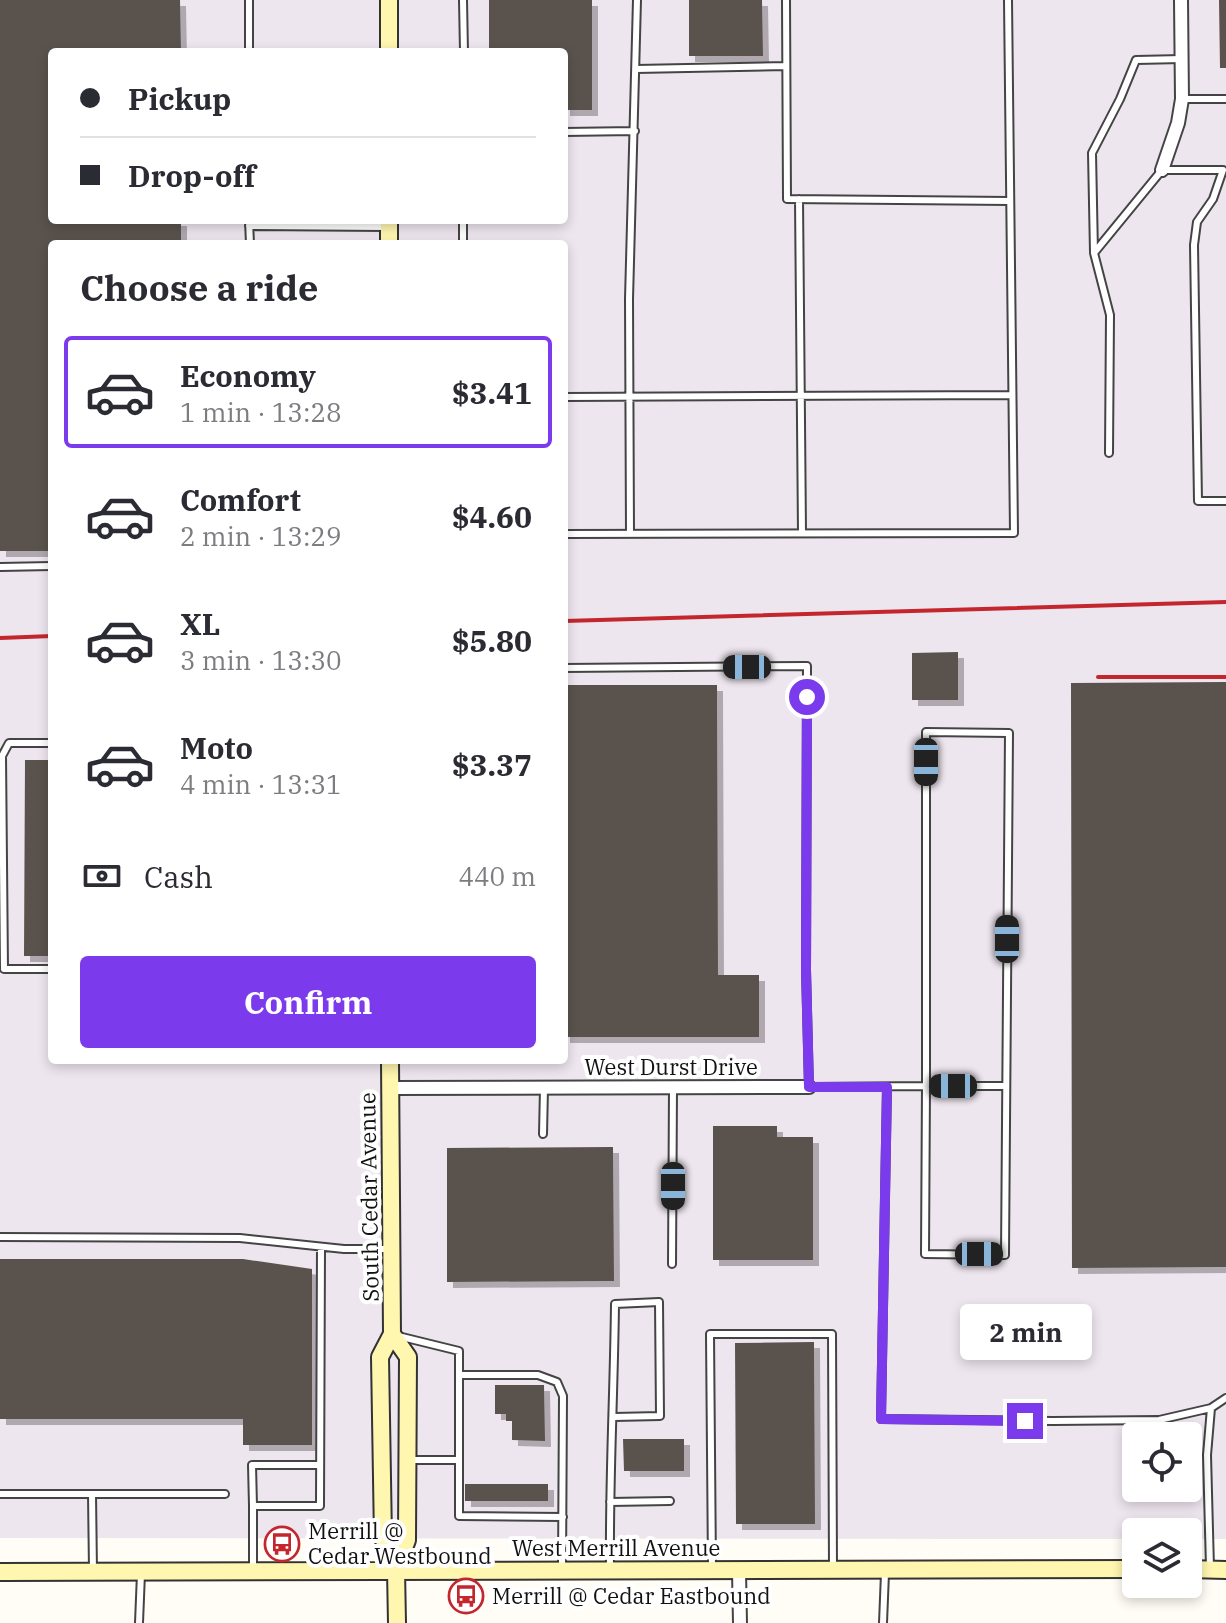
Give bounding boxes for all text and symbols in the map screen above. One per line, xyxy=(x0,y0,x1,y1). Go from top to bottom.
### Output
text: Pickup xyxy=(128,79,231,118)
text: Drop-off xyxy=(128,156,256,195)
text: Choose a ride xyxy=(80,264,319,311)
icon: car xyxy=(84,356,156,428)
text: Economy xyxy=(180,356,316,395)
text: $3.41 xyxy=(452,373,532,412)
text: 1 min · 13:28 xyxy=(180,395,342,429)
icon: car xyxy=(84,480,156,552)
text: Comfort xyxy=(180,480,301,519)
text: $4.60 xyxy=(452,497,532,536)
text: 2 min · 13:29 xyxy=(180,519,342,553)
icon: car xyxy=(84,604,156,676)
text: XL xyxy=(180,604,220,643)
text: $5.80 xyxy=(452,621,532,660)
text: 3 min · 13:30 xyxy=(180,643,342,677)
car xyxy=(723,655,771,679)
route start xyxy=(789,679,825,715)
icon: car xyxy=(84,728,156,800)
text: Moto xyxy=(180,728,253,767)
car xyxy=(914,738,938,786)
text: $3.37 xyxy=(452,745,532,784)
text: 4 min · 13:31 xyxy=(180,767,342,801)
icon: cash xyxy=(80,854,124,898)
text: Cash xyxy=(144,857,213,896)
text: 440 m xyxy=(458,859,536,893)
car xyxy=(995,915,1019,963)
button: Confirm xyxy=(80,956,536,1048)
street label: West Durst Drive xyxy=(584,1052,758,1081)
car xyxy=(929,1074,977,1098)
street label: South Cedar Avenue xyxy=(352,1092,385,1302)
car xyxy=(661,1162,685,1210)
car xyxy=(955,1242,1003,1266)
callout: 2 min xyxy=(959,1305,1091,1361)
text: 2 min xyxy=(990,1315,1062,1349)
route end xyxy=(1007,1403,1043,1439)
map controls xyxy=(1122,1422,1202,1598)
button: locate xyxy=(1122,1422,1202,1502)
place label: Merrill @ Cedar Westbound xyxy=(308,1516,492,1570)
button: layers xyxy=(1122,1518,1202,1598)
bus stop icon: Merrill @ Cedar Westbound xyxy=(263,1525,301,1563)
street label: West Merrill Avenue xyxy=(512,1533,720,1562)
bus stop icon: Merrill @ Cedar Eastbound xyxy=(447,1577,485,1615)
place label: Merrill @ Cedar Eastbound xyxy=(492,1581,771,1610)

